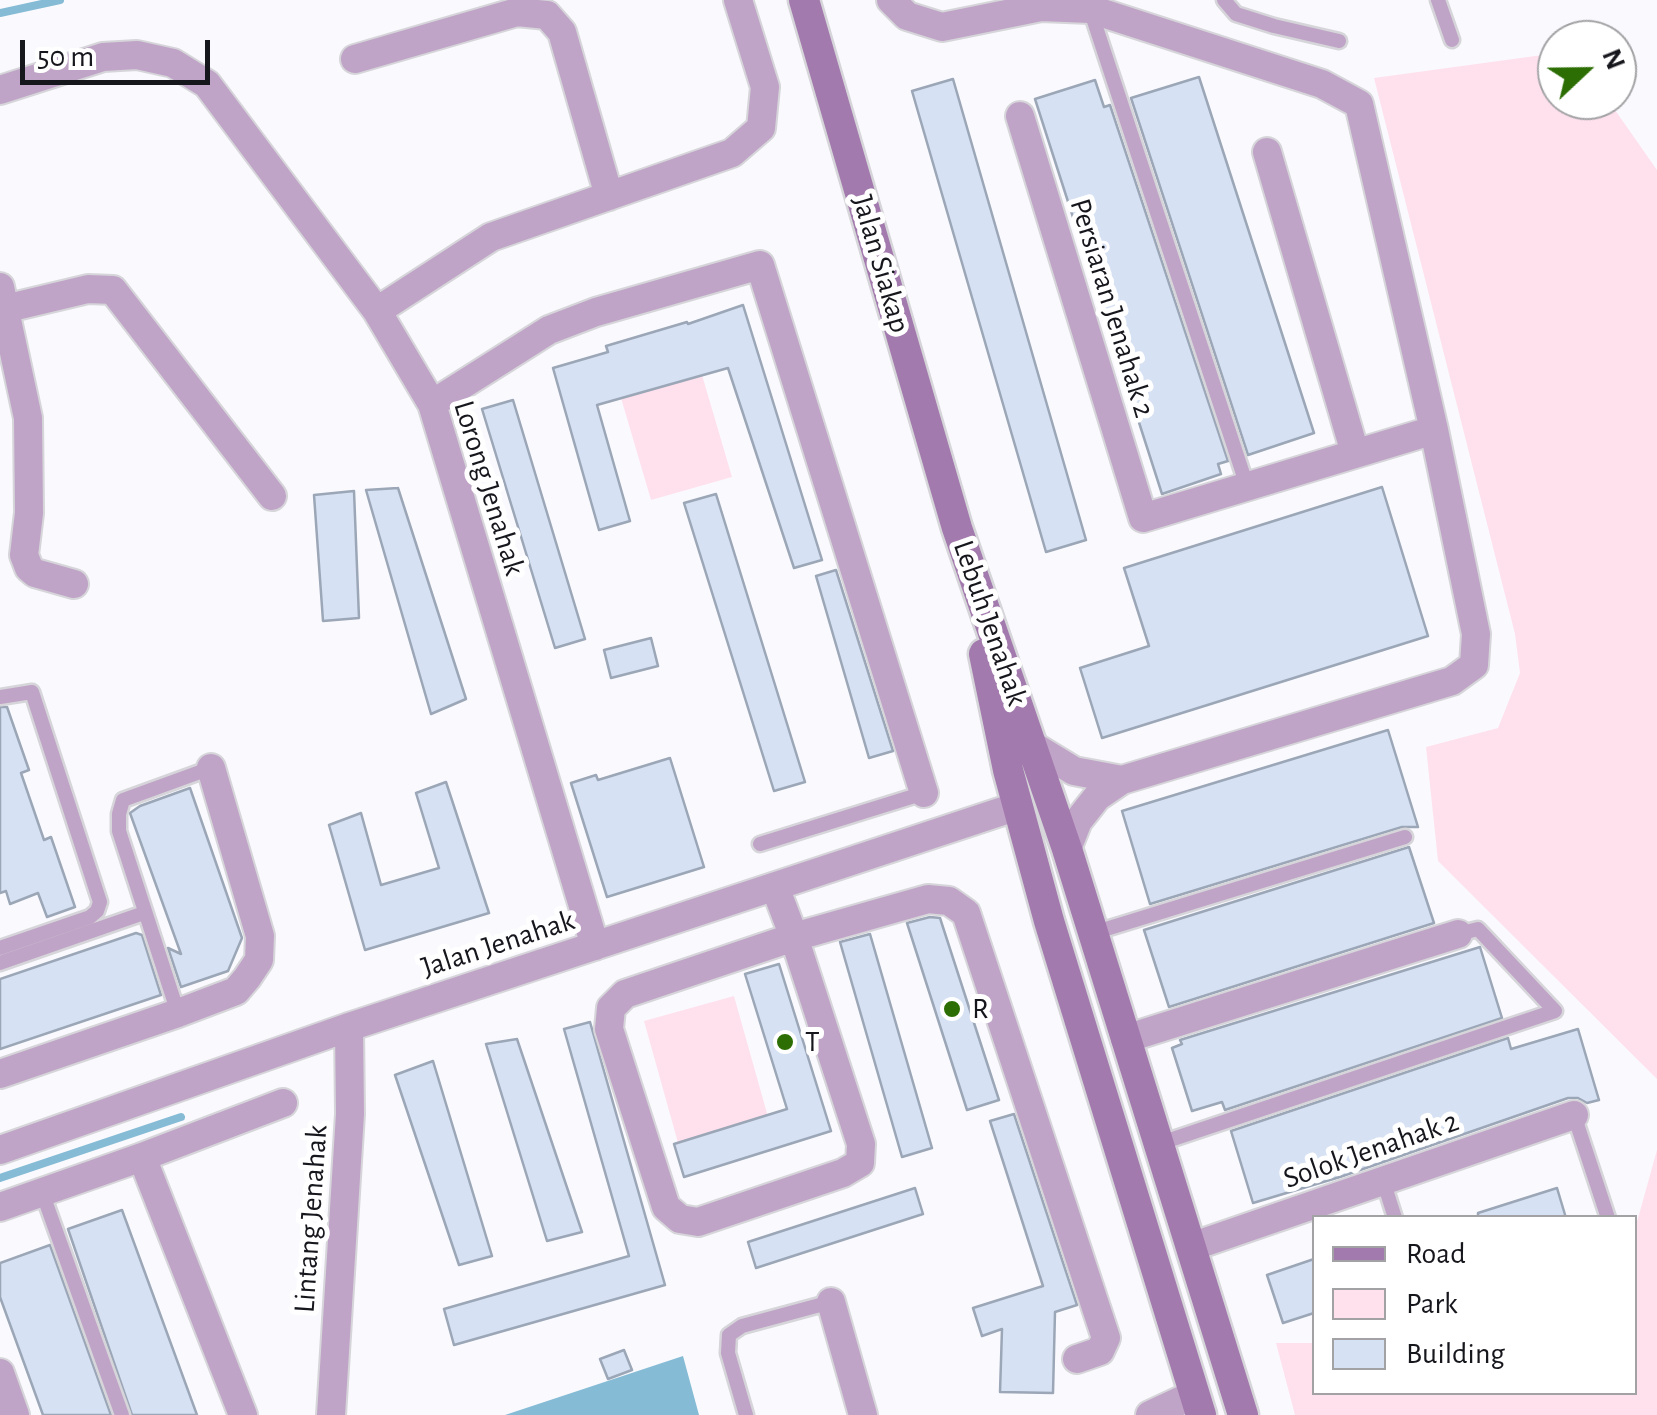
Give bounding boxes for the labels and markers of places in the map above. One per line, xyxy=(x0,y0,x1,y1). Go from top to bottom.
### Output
place label: R xyxy=(972,991,989,1027)
marker: R xyxy=(941,998,963,1020)
place label: T xyxy=(805,1024,820,1060)
marker: T xyxy=(774,1031,796,1053)

